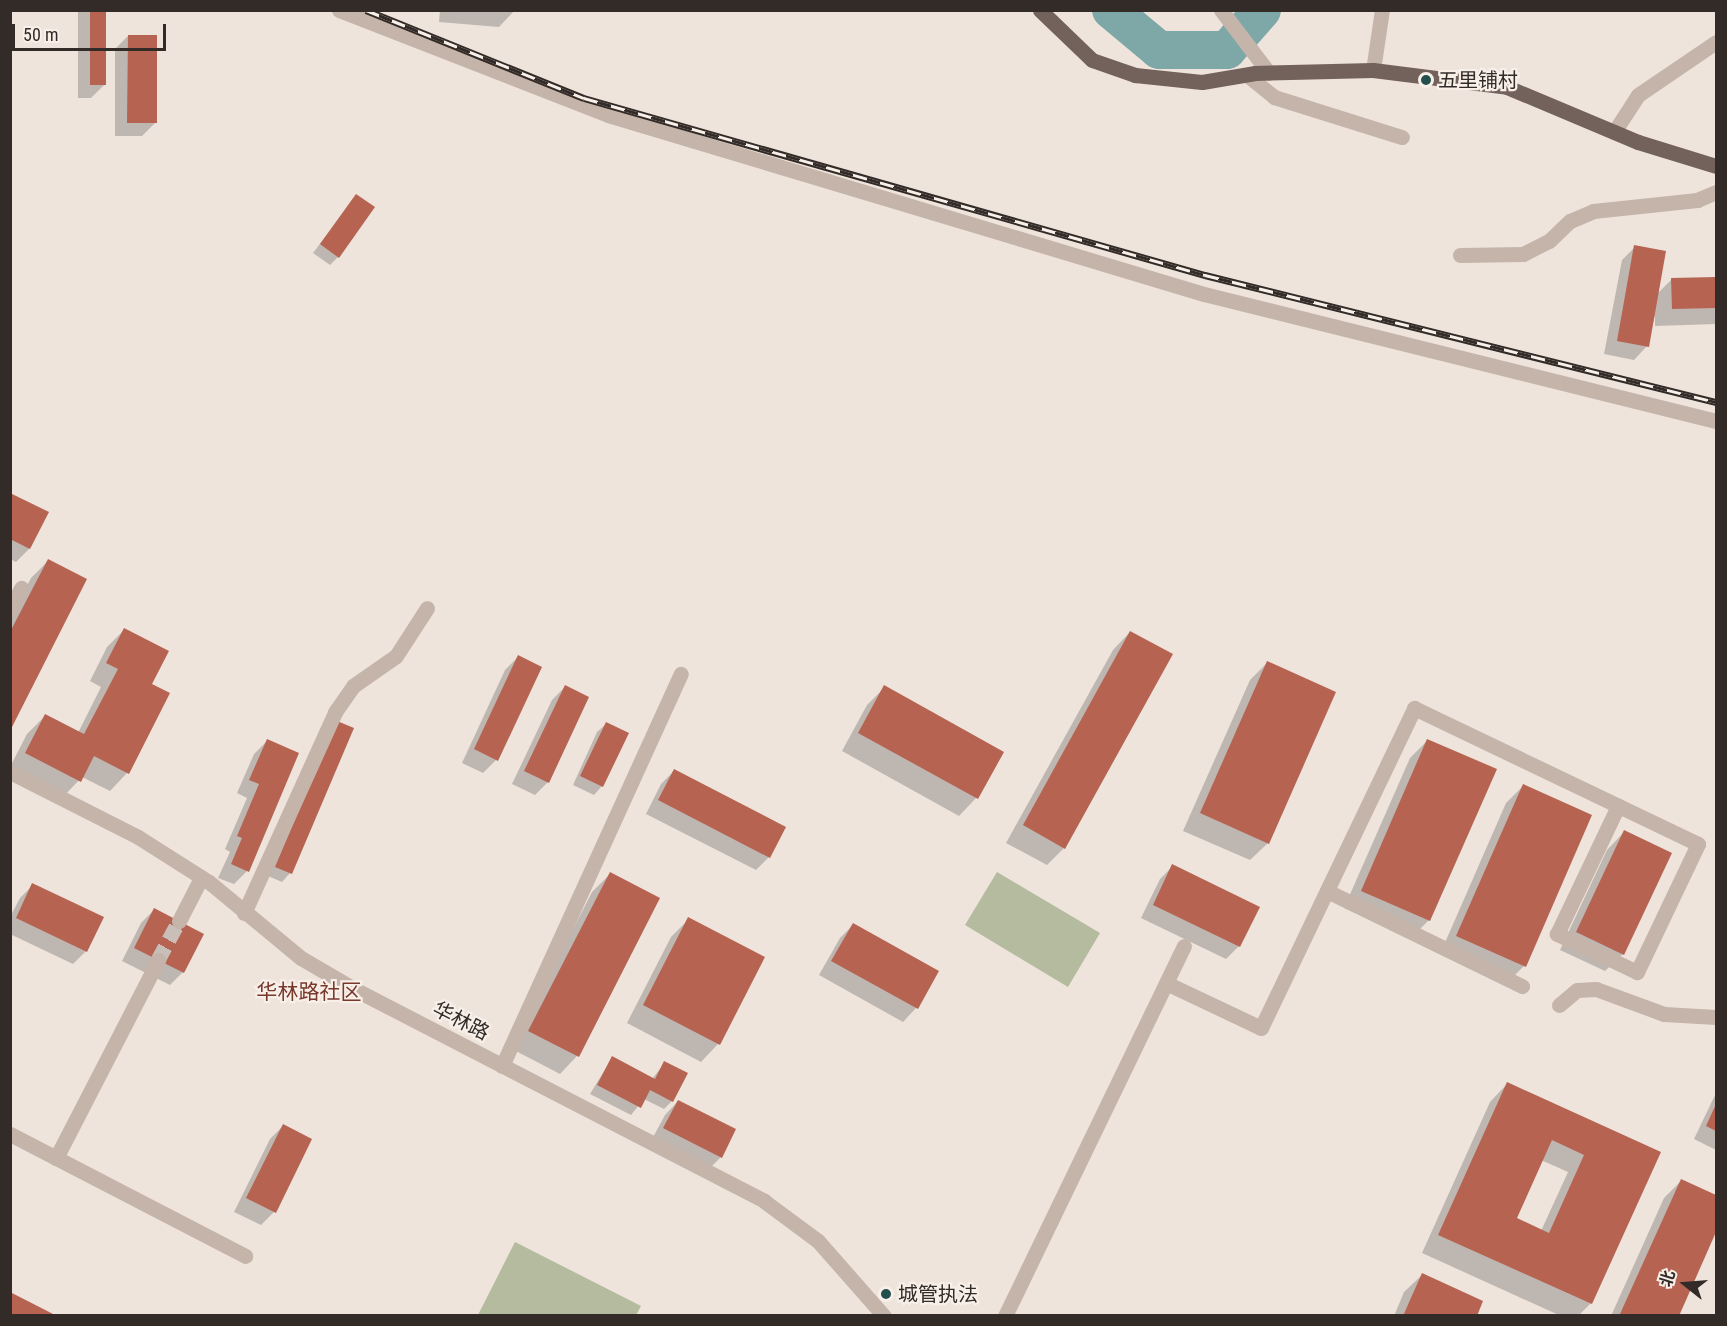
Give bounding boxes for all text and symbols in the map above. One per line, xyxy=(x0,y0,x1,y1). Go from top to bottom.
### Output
scale bar xyxy=(15,12,170,50)
text: 50 m xyxy=(23,24,58,45)
place label: 五里铺村 xyxy=(1438,68,1518,92)
marker: 五里铺村 xyxy=(1419,73,1433,87)
district label: 华林路社区 xyxy=(257,979,361,1005)
street label: 华林路 xyxy=(429,997,493,1045)
north arrow xyxy=(1655,1254,1715,1314)
text: 北 xyxy=(1656,1268,1679,1289)
place label: 城管执法 xyxy=(898,1282,978,1306)
marker: 城管执法 xyxy=(879,1287,893,1301)

